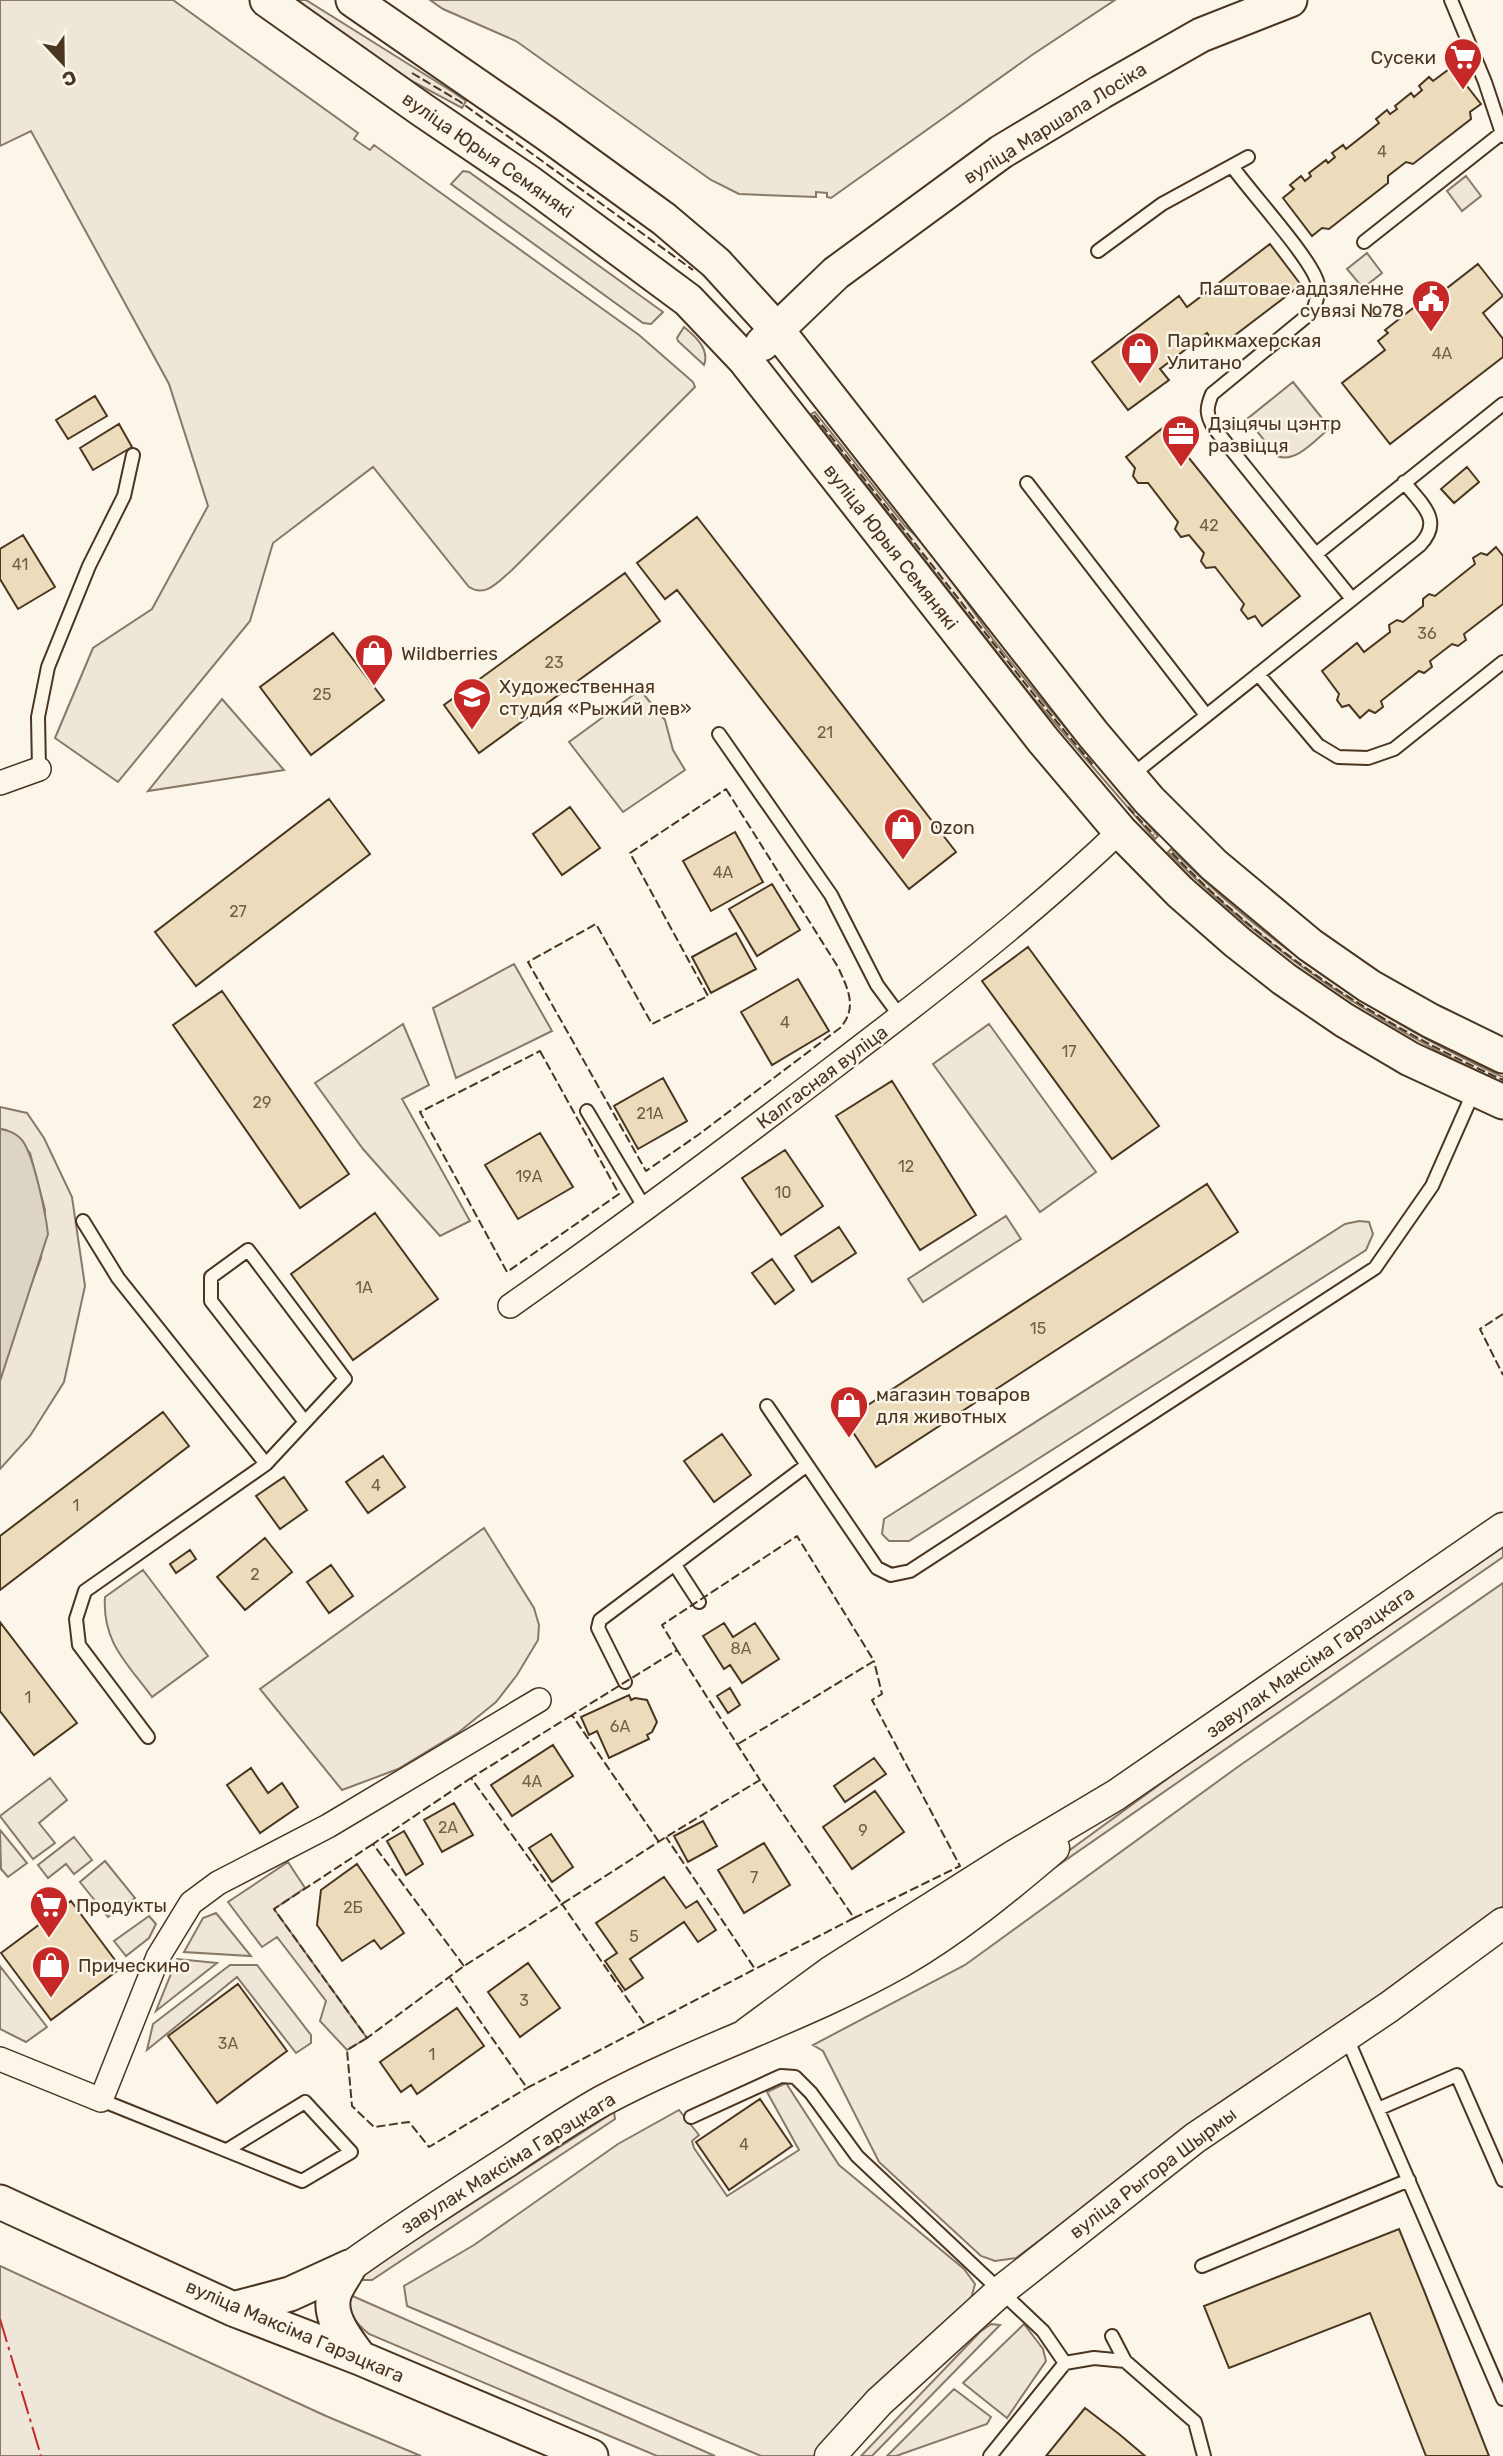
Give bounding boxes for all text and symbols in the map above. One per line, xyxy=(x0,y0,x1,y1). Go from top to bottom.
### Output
north arrow xyxy=(28,28,98,98)
supermarket icon: Сусеки xyxy=(1442,36,1484,91)
place label: Сусеки xyxy=(1370,46,1436,69)
street label: вуліца Маршала Лосіка xyxy=(959,57,1151,189)
text: С xyxy=(59,65,80,91)
street label: вуліца Юрыя Семянякі xyxy=(398,87,578,223)
house number: 4 xyxy=(1377,142,1387,161)
place label: Паштовае аддзяленне сувязі №78 xyxy=(1199,277,1404,322)
public building icon: Паштовае аддзяленне сувязі №78 xyxy=(1410,278,1452,333)
place label: Парикмахерская Улитано xyxy=(1167,329,1321,374)
shop icon: Парикмахерская Улитано xyxy=(1119,330,1161,385)
house number: 4А xyxy=(1432,344,1453,363)
place label: Дзіцячы цэнтр развіцця xyxy=(1208,412,1341,457)
office icon: Дзіцячы цэнтр развіцця xyxy=(1160,413,1202,468)
street label: вуліца Юрыя Семянякі xyxy=(819,459,963,635)
house number: 42 xyxy=(1199,516,1219,535)
house number: 41 xyxy=(12,555,28,574)
house number: 36 xyxy=(1417,624,1437,643)
shop icon: Wildberries xyxy=(353,632,395,687)
place label: Wildberries xyxy=(401,642,498,665)
house number: 23 xyxy=(544,653,564,672)
place label: Художественная студия «Рыжий лев» xyxy=(499,675,692,720)
school or university icon: Художественная студия «Рыжий лев» xyxy=(451,676,493,731)
house number: 25 xyxy=(313,685,331,704)
house number: 21 xyxy=(817,723,833,742)
shop icon: Ozon xyxy=(882,806,924,861)
place label: Ozon xyxy=(930,816,975,839)
house number: 4А xyxy=(713,863,734,882)
house number: 27 xyxy=(229,902,247,921)
house number: 4 xyxy=(780,1013,790,1032)
street label: Калгасная вуліца xyxy=(752,1020,892,1134)
house number: 17 xyxy=(1061,1042,1077,1061)
house number: 29 xyxy=(253,1093,271,1112)
house number: 21А xyxy=(637,1104,664,1123)
house number: 12 xyxy=(898,1157,914,1176)
house number: 19А xyxy=(515,1167,543,1186)
house number: 10 xyxy=(774,1183,792,1202)
house number: 1А xyxy=(355,1278,373,1297)
house number: 15 xyxy=(1030,1319,1046,1338)
place label: магазин товаров для животных xyxy=(876,1383,1030,1428)
shop icon: магазин товаров для животных xyxy=(828,1384,870,1439)
house number: 4 xyxy=(371,1476,381,1495)
house number: 1 xyxy=(73,1496,79,1515)
house number: 2 xyxy=(250,1565,260,1584)
street label: завулак Максіма Гарэцкага xyxy=(1201,1581,1419,1743)
house number: 8А xyxy=(731,1639,752,1658)
house number: 1 xyxy=(25,1688,31,1707)
house number: 6А xyxy=(610,1717,630,1736)
house number: 4А xyxy=(522,1772,543,1791)
house number: 2А xyxy=(438,1818,458,1837)
house number: 9 xyxy=(858,1821,868,1840)
house number: 7 xyxy=(750,1868,758,1887)
supermarket icon: Продукты xyxy=(28,1884,70,1939)
place label: Продукты xyxy=(76,1894,167,1917)
house number: 2Б xyxy=(343,1898,363,1917)
house number: 5 xyxy=(629,1927,639,1946)
shop icon: Прическино xyxy=(30,1944,72,1999)
place label: Прическино xyxy=(78,1954,190,1977)
house number: 3 xyxy=(519,1991,529,2010)
house number: 3А xyxy=(218,2034,238,2053)
house number: 1 xyxy=(429,2045,435,2064)
street label: завулак Максіма Гарэцкага xyxy=(396,2087,620,2239)
street label: вуліца Рыгора Шырмы xyxy=(1065,2103,1241,2243)
house number: 4 xyxy=(739,2135,749,2154)
street label: вуліца Максіма Гарэцкага xyxy=(182,2275,408,2387)

